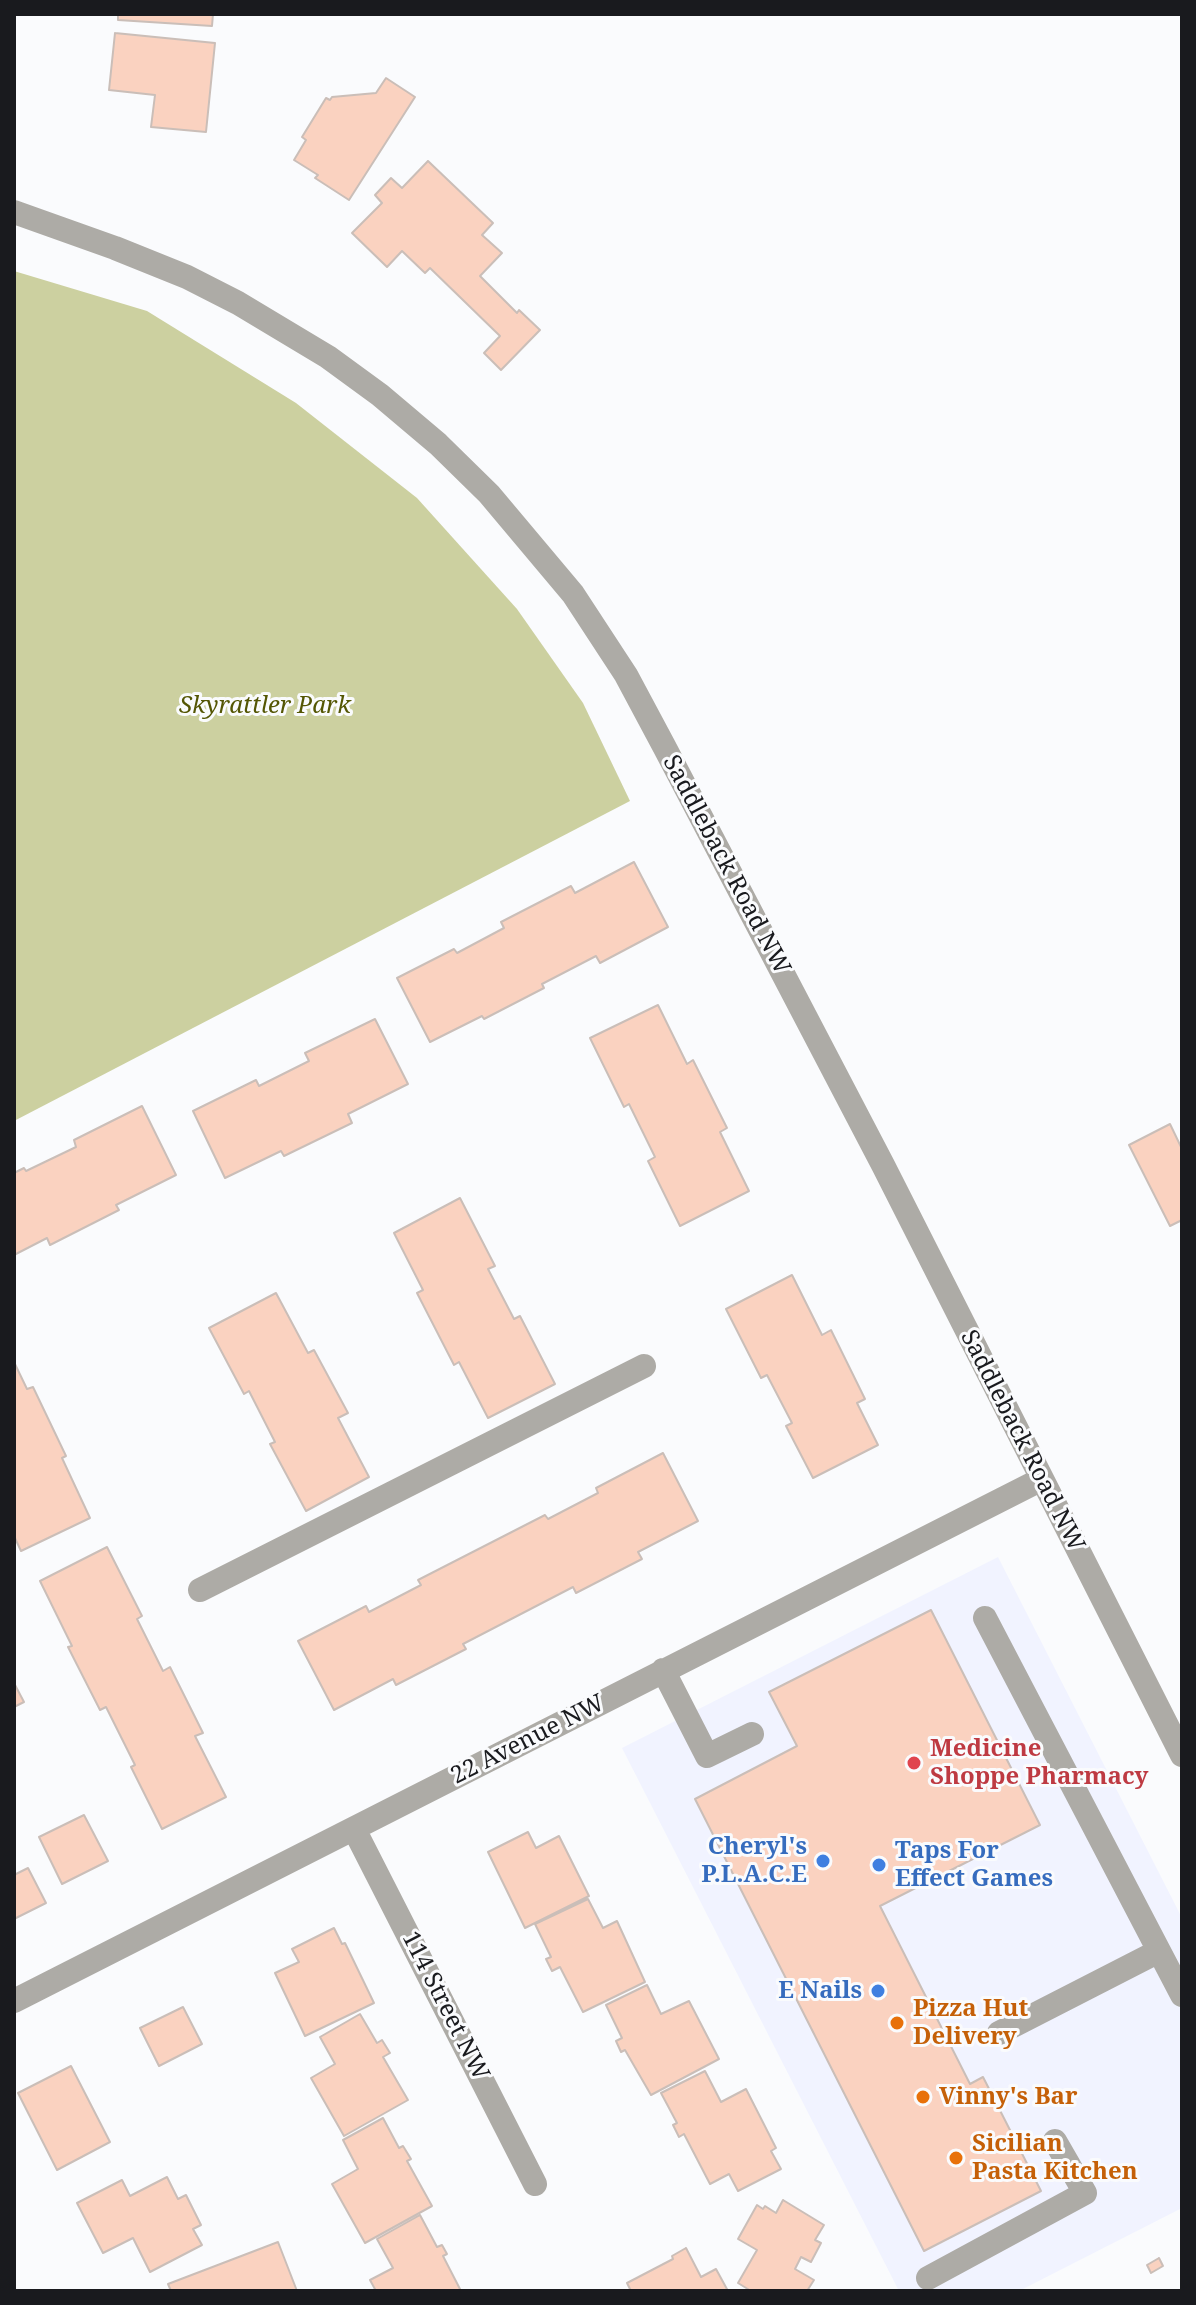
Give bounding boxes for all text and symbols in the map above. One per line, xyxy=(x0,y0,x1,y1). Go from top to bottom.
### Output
park label: Skyrattler Park xyxy=(179,692,351,720)
street label: Saddleback Road NW xyxy=(656,750,796,980)
street label: Saddleback Road NW xyxy=(954,1326,1090,1556)
street label: 22 Avenue NW xyxy=(446,1689,610,1791)
place label: Medicine Shoppe Pharmacy xyxy=(930,1735,1148,1791)
marker: Medicine Shoppe Pharmacy xyxy=(905,1754,923,1772)
place label: Cheryl's P.L.A.C.E xyxy=(701,1833,807,1889)
place label: Taps For Effect Games xyxy=(895,1837,1053,1893)
marker: Cheryl's P.L.A.C.E xyxy=(814,1852,832,1870)
marker: Taps For Effect Games xyxy=(870,1856,888,1874)
street label: 114 Street NW xyxy=(395,1927,495,2085)
place label: E Nails xyxy=(778,1977,862,2005)
marker: E Nails xyxy=(869,1982,887,2000)
place label: Pizza Hut Delivery xyxy=(913,1995,1028,2051)
marker: Pizza Hut Delivery xyxy=(888,2014,906,2032)
place label: Vinny's Bar xyxy=(939,2083,1077,2111)
marker: Vinny's Bar xyxy=(914,2088,932,2106)
place label: Sicilian Pasta Kitchen xyxy=(972,2130,1138,2186)
marker: Sicilian Pasta Kitchen xyxy=(947,2149,965,2167)

